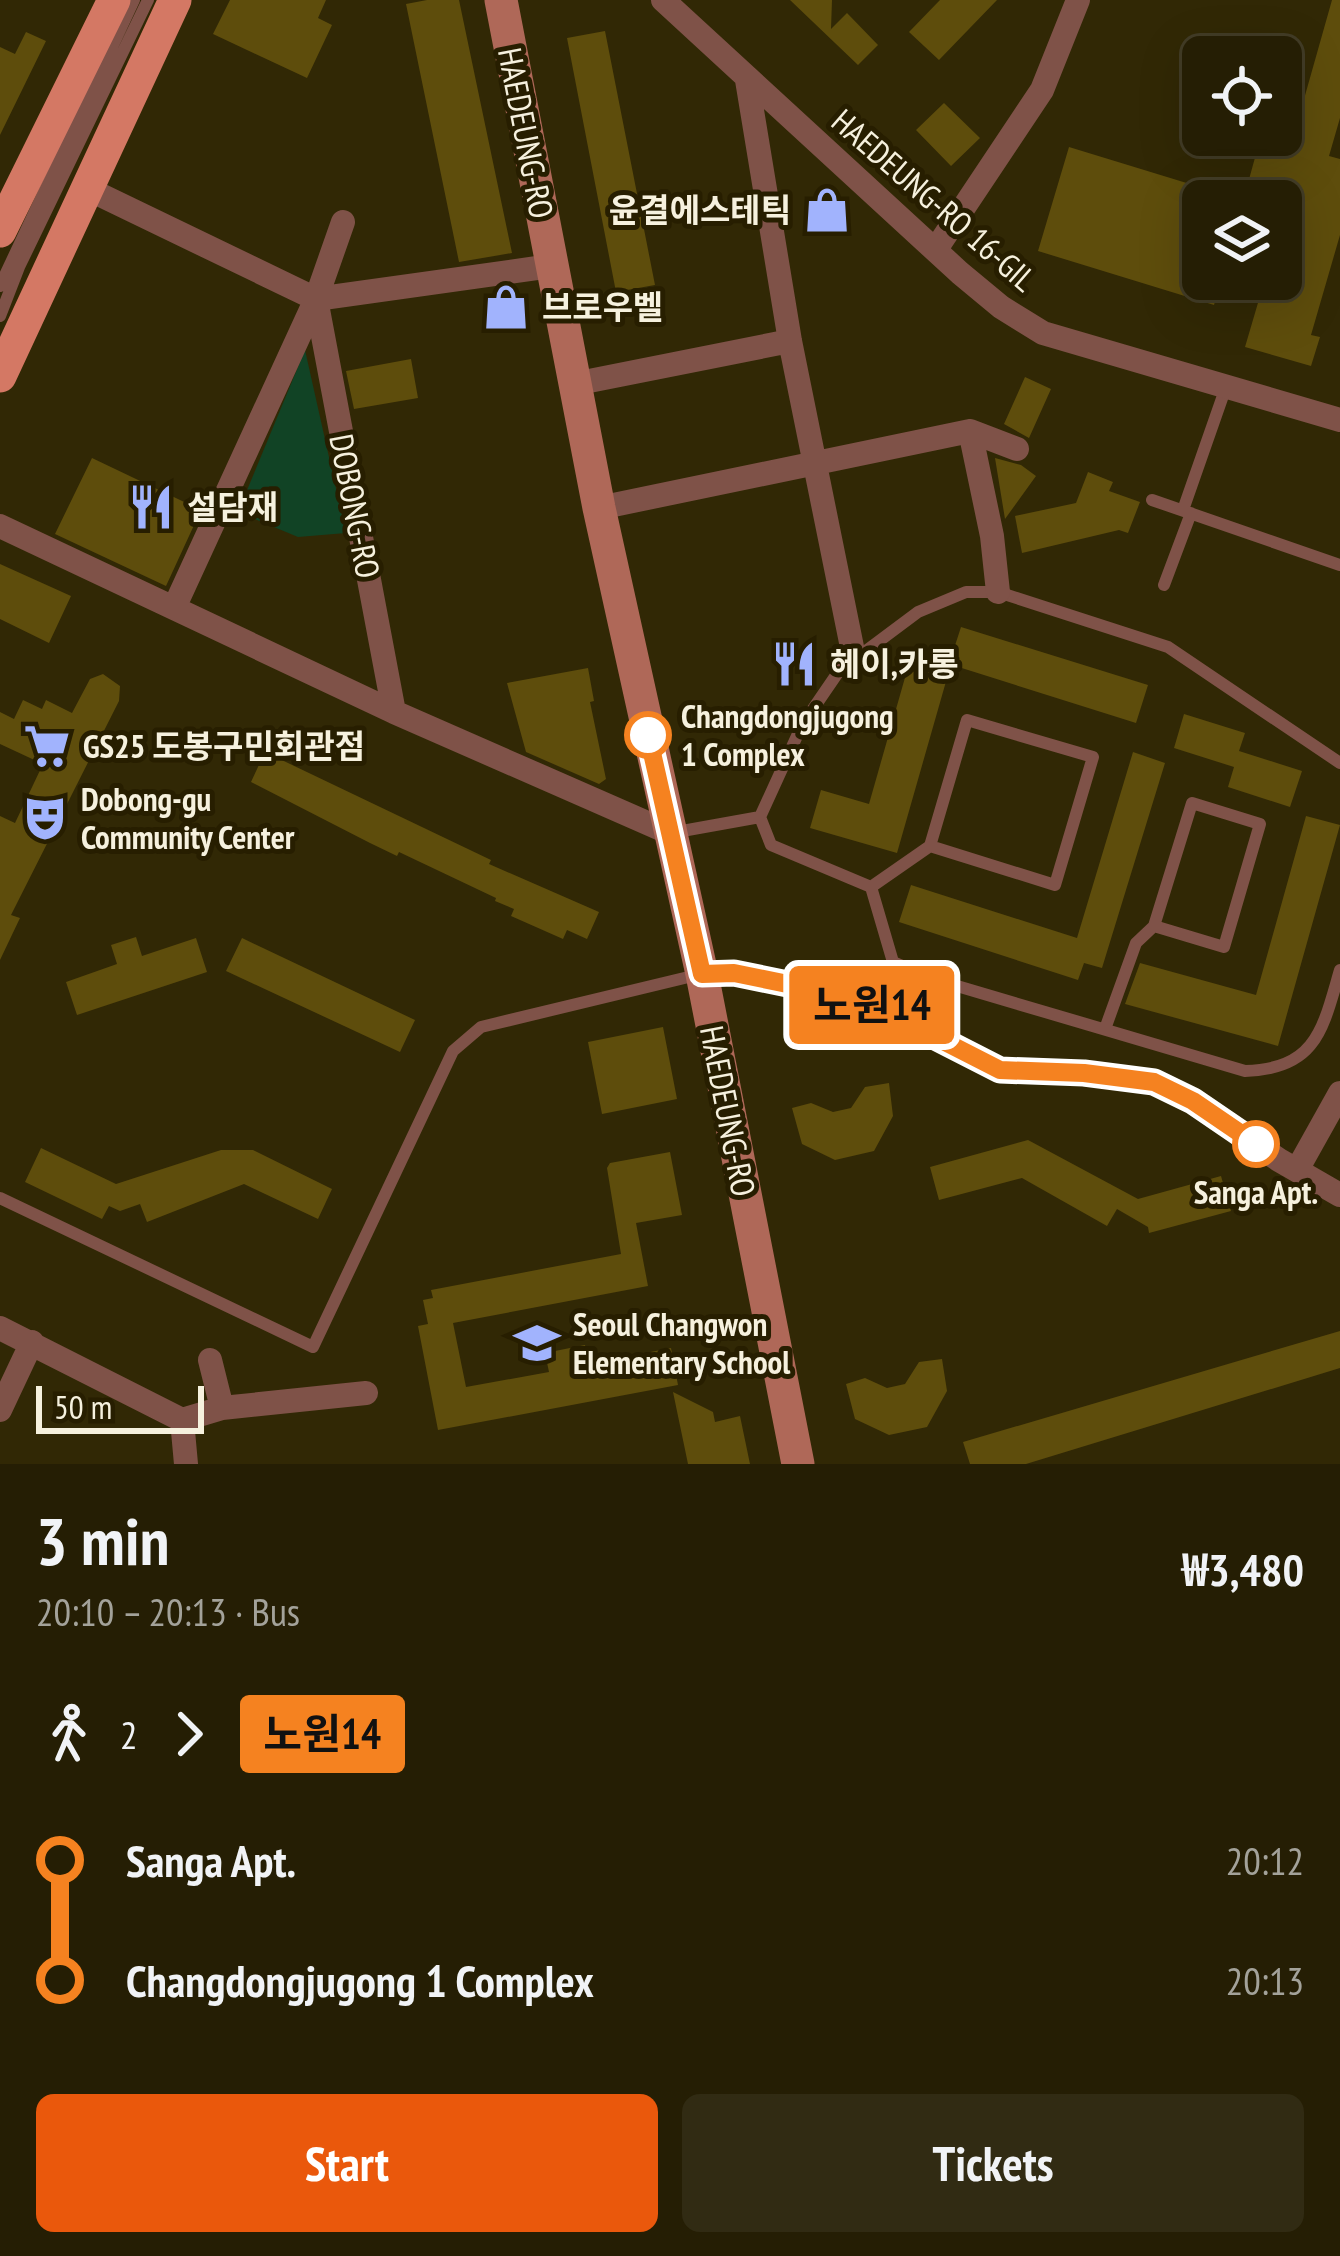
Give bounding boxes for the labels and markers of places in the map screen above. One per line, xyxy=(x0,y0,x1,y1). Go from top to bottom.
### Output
shop icon: 윤결에스테틱 xyxy=(802,185,852,235)
place label: 윤결에스테틱 xyxy=(609,188,791,231)
shop icon: 브로우벨 xyxy=(481,282,531,332)
place label: 브로우벨 xyxy=(542,285,663,328)
restaurant icon: 설담재 xyxy=(126,482,176,532)
place label: 설담재 xyxy=(187,485,278,528)
restaurant icon: 헤이,카롱 xyxy=(769,639,819,689)
place label: 헤이,카롱 xyxy=(830,642,959,685)
place label: Changdongjugong 1 Complex xyxy=(681,694,894,775)
marker: Changdongjugong 1 Complex xyxy=(626,713,670,757)
supermarket icon: GS25 도봉구민회관점 xyxy=(22,721,72,771)
place label: GS25 도봉구민회관점 xyxy=(83,724,365,767)
place label: Dobong-gu Community Center xyxy=(81,777,295,858)
theatre icon: Dobong-gu Community Center xyxy=(20,793,70,843)
marker: Sanga Apt. xyxy=(1234,1122,1278,1166)
place label: Sanga Apt. xyxy=(1194,1170,1318,1213)
place label: Seoul Changwon Elementary School xyxy=(573,1302,791,1383)
school or university icon: Seoul Changwon Elementary School xyxy=(512,1318,562,1368)

